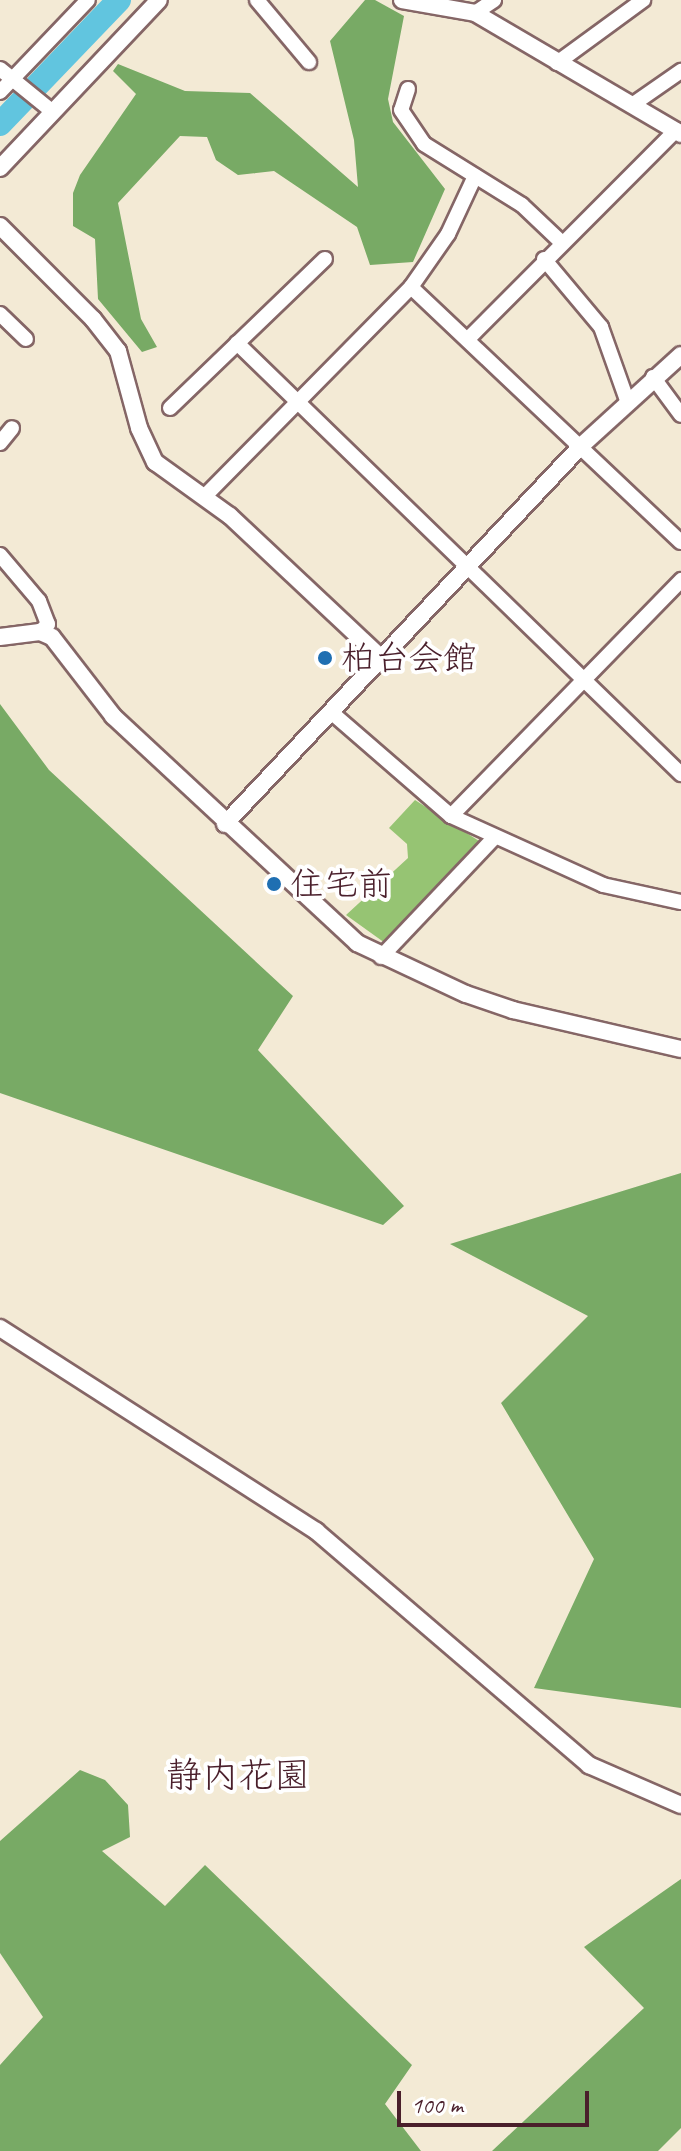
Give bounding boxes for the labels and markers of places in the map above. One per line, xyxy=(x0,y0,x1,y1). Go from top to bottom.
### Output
place label: 柏台会館 xyxy=(341,638,477,678)
marker: 柏台会館 xyxy=(316,649,334,667)
place label: 住宅前 xyxy=(290,864,392,904)
marker: 住宅前 xyxy=(265,875,283,893)

